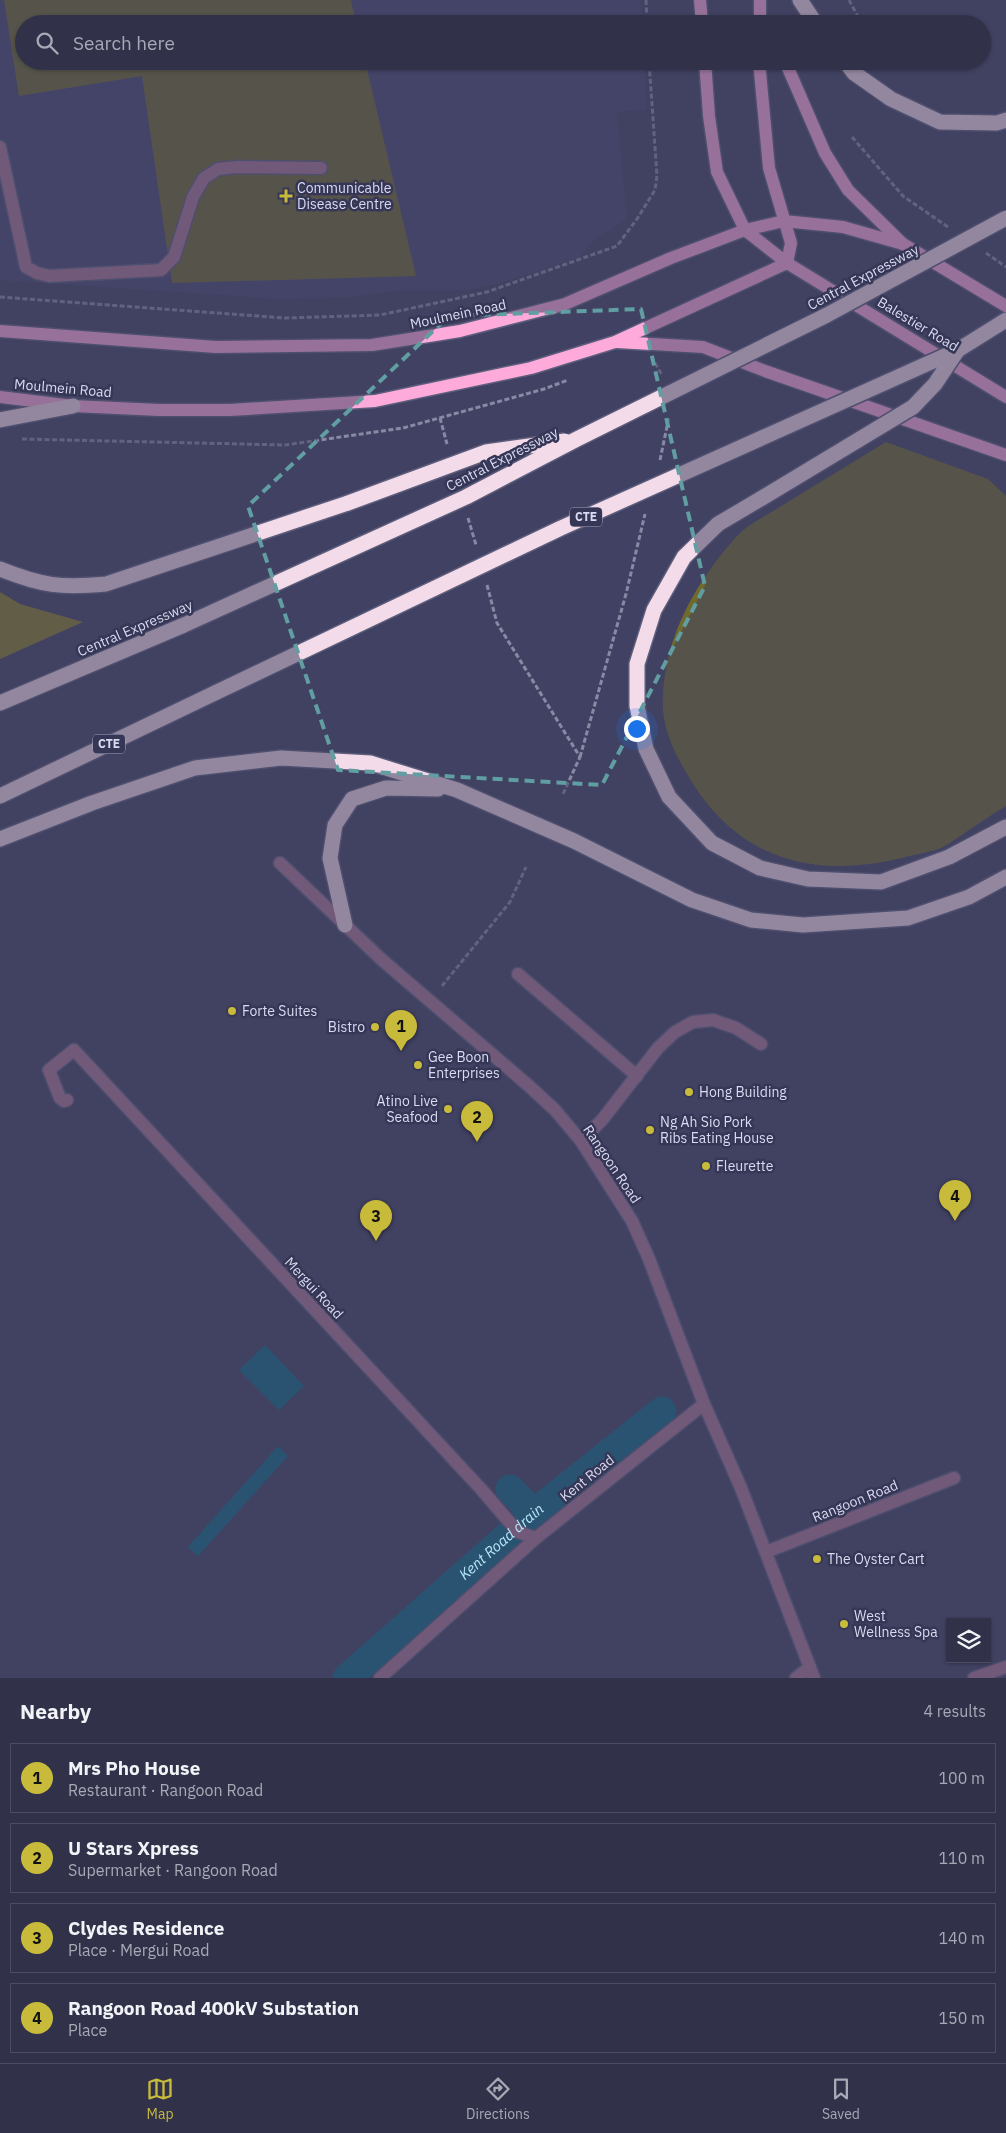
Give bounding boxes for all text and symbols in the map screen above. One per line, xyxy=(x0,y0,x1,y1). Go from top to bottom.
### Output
search box xyxy=(15,15,991,70)
icon: search xyxy=(33,29,61,57)
text: Search here xyxy=(73,31,175,55)
place label: Communicable Disease Centre xyxy=(297,179,392,213)
marker: Communicable Disease Centre xyxy=(279,189,293,203)
street label: Central Expressway xyxy=(804,240,922,314)
street label: Balestier Road xyxy=(874,293,962,355)
street label: Moulmein Road xyxy=(408,295,508,333)
street label: Moulmein Road xyxy=(13,375,113,401)
street label: Central Expressway xyxy=(443,423,561,495)
road number: CTE xyxy=(570,508,602,526)
street label: Central Expressway xyxy=(75,596,195,660)
your location xyxy=(624,716,650,742)
road number: CTE xyxy=(93,734,125,754)
place label: Forte Suites xyxy=(242,1002,317,1020)
marker: Forte Suites xyxy=(226,1005,238,1017)
pin: 1 xyxy=(385,1010,417,1051)
place label: Bistro xyxy=(328,1018,365,1036)
marker: Bistro xyxy=(369,1021,381,1033)
place label: Gee Boon Enterprises xyxy=(428,1048,500,1082)
marker: Gee Boon Enterprises xyxy=(412,1059,424,1071)
place label: Hong Building xyxy=(699,1083,787,1101)
marker: Hong Building xyxy=(683,1086,695,1098)
place label: Atino Live Seafood xyxy=(377,1092,438,1126)
pin: 2 xyxy=(461,1101,493,1142)
marker: Atino Live Seafood xyxy=(442,1103,454,1115)
place label: Ng Ah Sio Pork Ribs Eating House xyxy=(660,1113,774,1147)
street label: Rangoon Road xyxy=(579,1121,645,1207)
marker: Ng Ah Sio Pork Ribs Eating House xyxy=(644,1124,656,1136)
place label: Fleurette xyxy=(716,1157,774,1175)
marker: Fleurette xyxy=(700,1160,712,1172)
pin: 4 xyxy=(939,1180,971,1221)
pin: 3 xyxy=(360,1200,392,1241)
street label: Mergui Road xyxy=(281,1253,347,1323)
street label: Kent Road xyxy=(556,1451,618,1505)
street label: Rangoon Road xyxy=(810,1476,900,1526)
water label: Kent Road drain xyxy=(455,1499,547,1584)
place label: The Oyster Cart xyxy=(827,1550,925,1568)
marker: The Oyster Cart xyxy=(811,1553,823,1565)
place label: West Wellness Spa xyxy=(854,1607,938,1641)
marker: West Wellness Spa xyxy=(838,1618,850,1630)
map controls xyxy=(946,1618,991,1663)
button: layers xyxy=(946,1618,991,1663)
text: Nearby xyxy=(20,1697,91,1725)
text: 4 results xyxy=(923,1701,986,1721)
text: Mrs Pho House xyxy=(68,1756,200,1780)
text: 1 xyxy=(32,1768,42,1788)
text: 100 m xyxy=(938,1768,985,1788)
text: Restaurant · Rangoon Road xyxy=(68,1780,263,1800)
text: U Stars Xpress xyxy=(68,1836,199,1860)
text: 2 xyxy=(32,1848,42,1868)
text: 110 m xyxy=(938,1848,985,1868)
text: Supermarket · Rangoon Road xyxy=(68,1860,278,1880)
text: Clydes Residence xyxy=(68,1916,224,1940)
text: 3 xyxy=(32,1928,42,1948)
text: 140 m xyxy=(938,1928,985,1948)
text: Place · Mergui Road xyxy=(68,1940,209,1960)
text: Rangoon Road 400kV Substation xyxy=(68,1996,359,2020)
text: 4 xyxy=(32,2008,42,2028)
text: 150 m xyxy=(938,2008,985,2028)
text: Place xyxy=(68,2020,107,2040)
tab: Map xyxy=(146,2075,174,2123)
tab: Directions xyxy=(466,2075,530,2123)
tab: Saved xyxy=(822,2075,860,2123)

